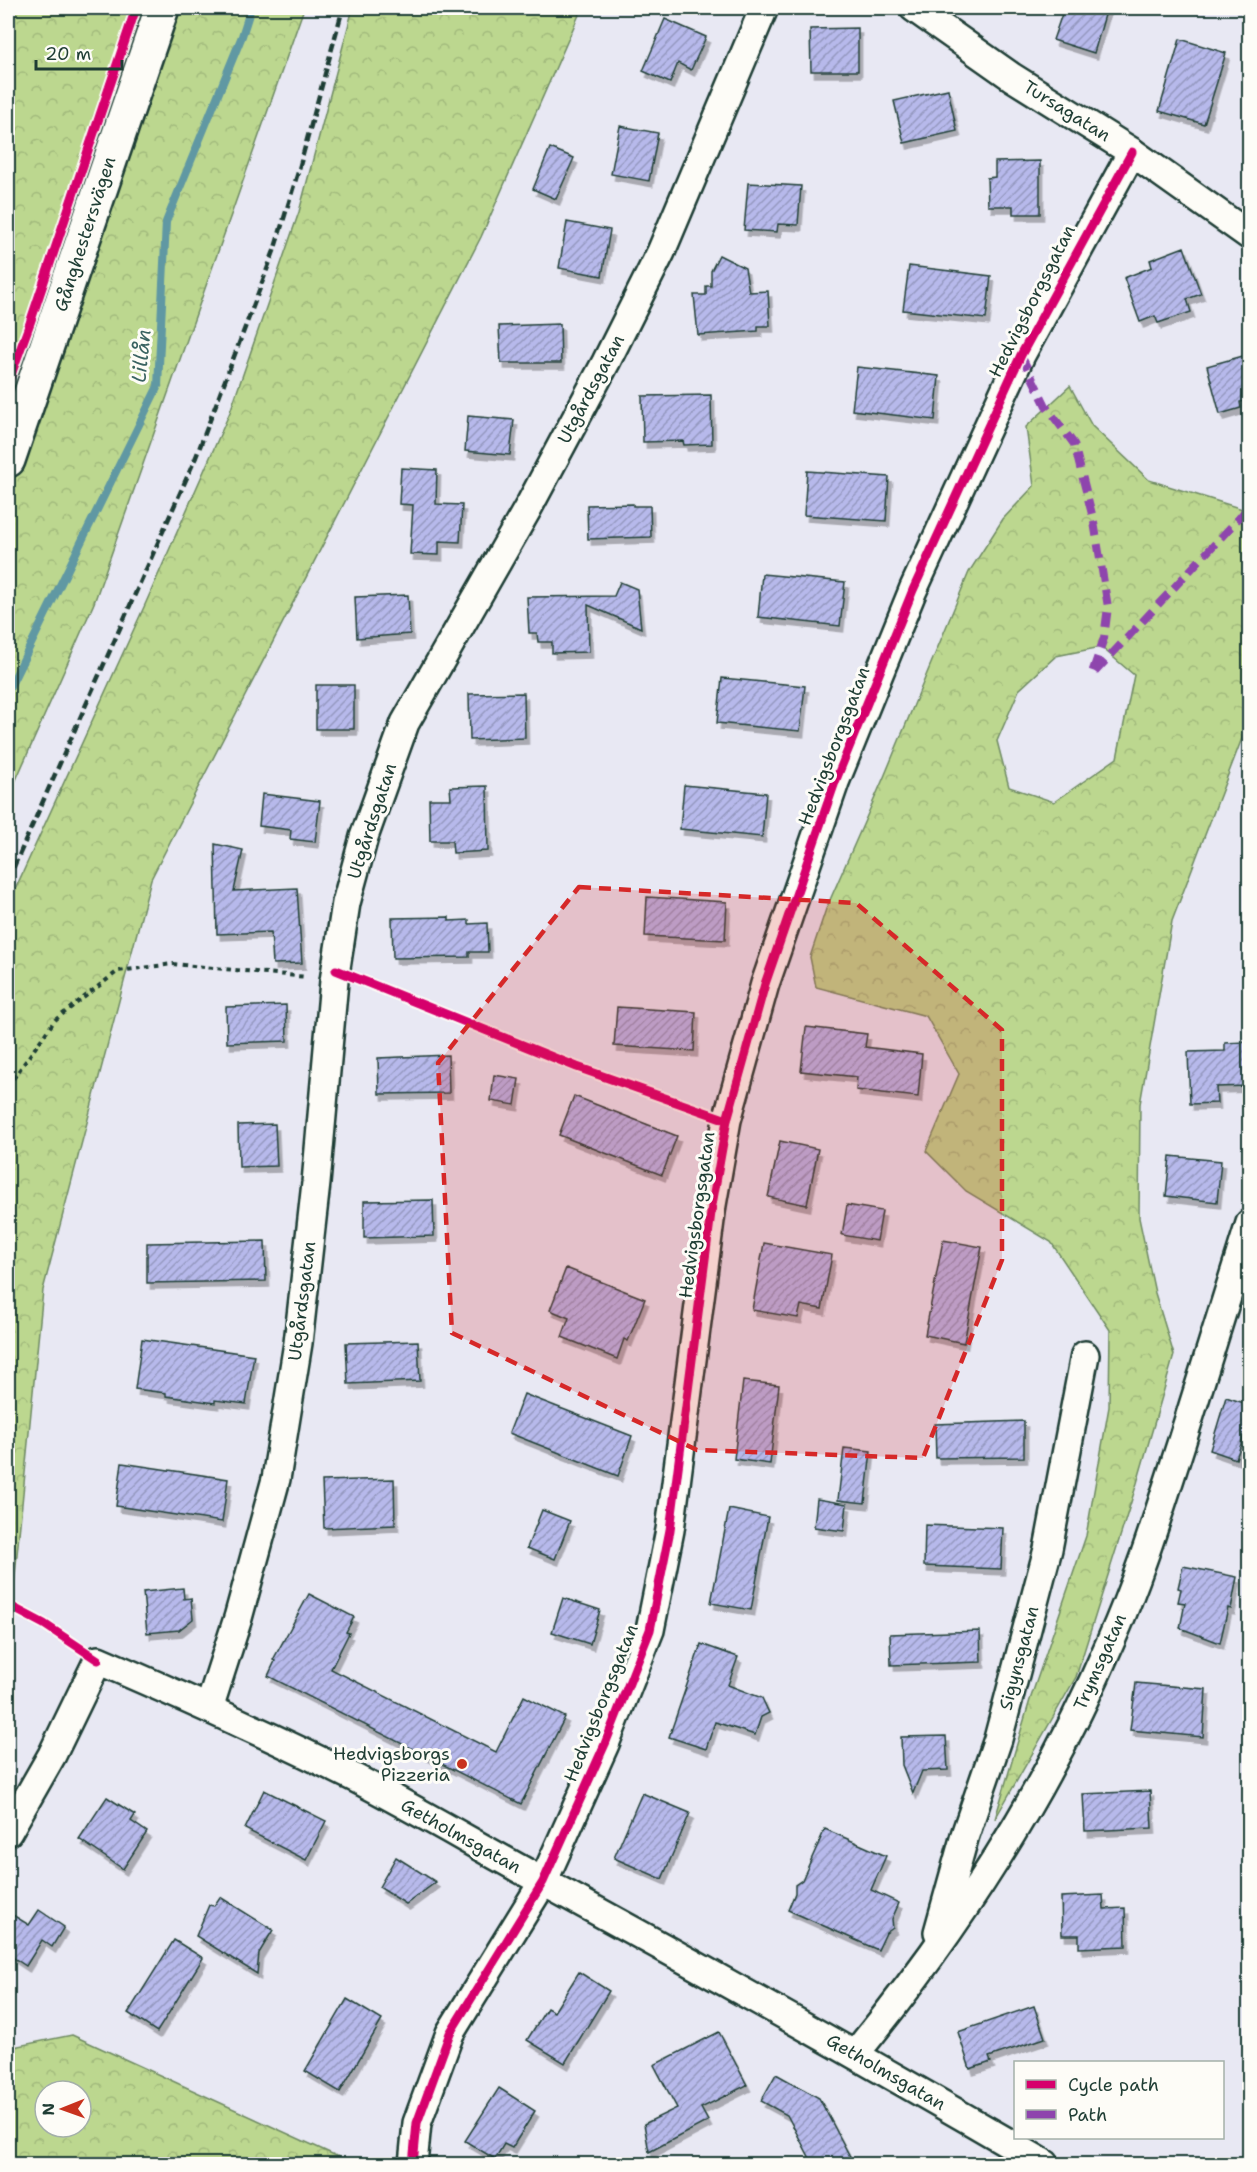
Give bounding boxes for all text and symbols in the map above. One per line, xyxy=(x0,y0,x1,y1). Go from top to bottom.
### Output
scale bar xyxy=(36,33,122,71)
text: 20 m xyxy=(45,42,91,66)
street label: Tursagatan xyxy=(1019,75,1115,147)
street label: Gånghestersvägen xyxy=(49,153,121,315)
street label: Hedvigsborgsgatan xyxy=(983,221,1081,381)
water label: Lillån xyxy=(125,328,157,384)
street label: Utgårdsgatan xyxy=(552,330,630,448)
street label: Hedvigsborgsgatan xyxy=(793,663,875,829)
street label: Utgårdsgatan xyxy=(342,760,402,882)
street label: Hedvigsborgsgatan xyxy=(673,1130,721,1300)
street label: Utgårdsgatan xyxy=(283,1240,321,1362)
street label: Sigynsgatan xyxy=(994,1603,1044,1713)
street label: Trymsgatan xyxy=(1068,1610,1132,1714)
street label: Hedvigsborgsgatan xyxy=(558,1621,644,1785)
place label: Hedvigsborgs Pizzeria xyxy=(333,1742,450,1787)
marker: Hedvigsborgs Pizzeria xyxy=(455,1757,469,1771)
street label: Getholmsgatan xyxy=(397,1793,525,1879)
street label: Getholmsgatan xyxy=(822,2028,950,2116)
legend xyxy=(1014,2061,1224,2139)
text: Cycle path xyxy=(1068,2073,1159,2097)
north arrow xyxy=(33,2079,93,2139)
text: N xyxy=(38,2103,59,2116)
text: Path xyxy=(1068,2103,1107,2127)

